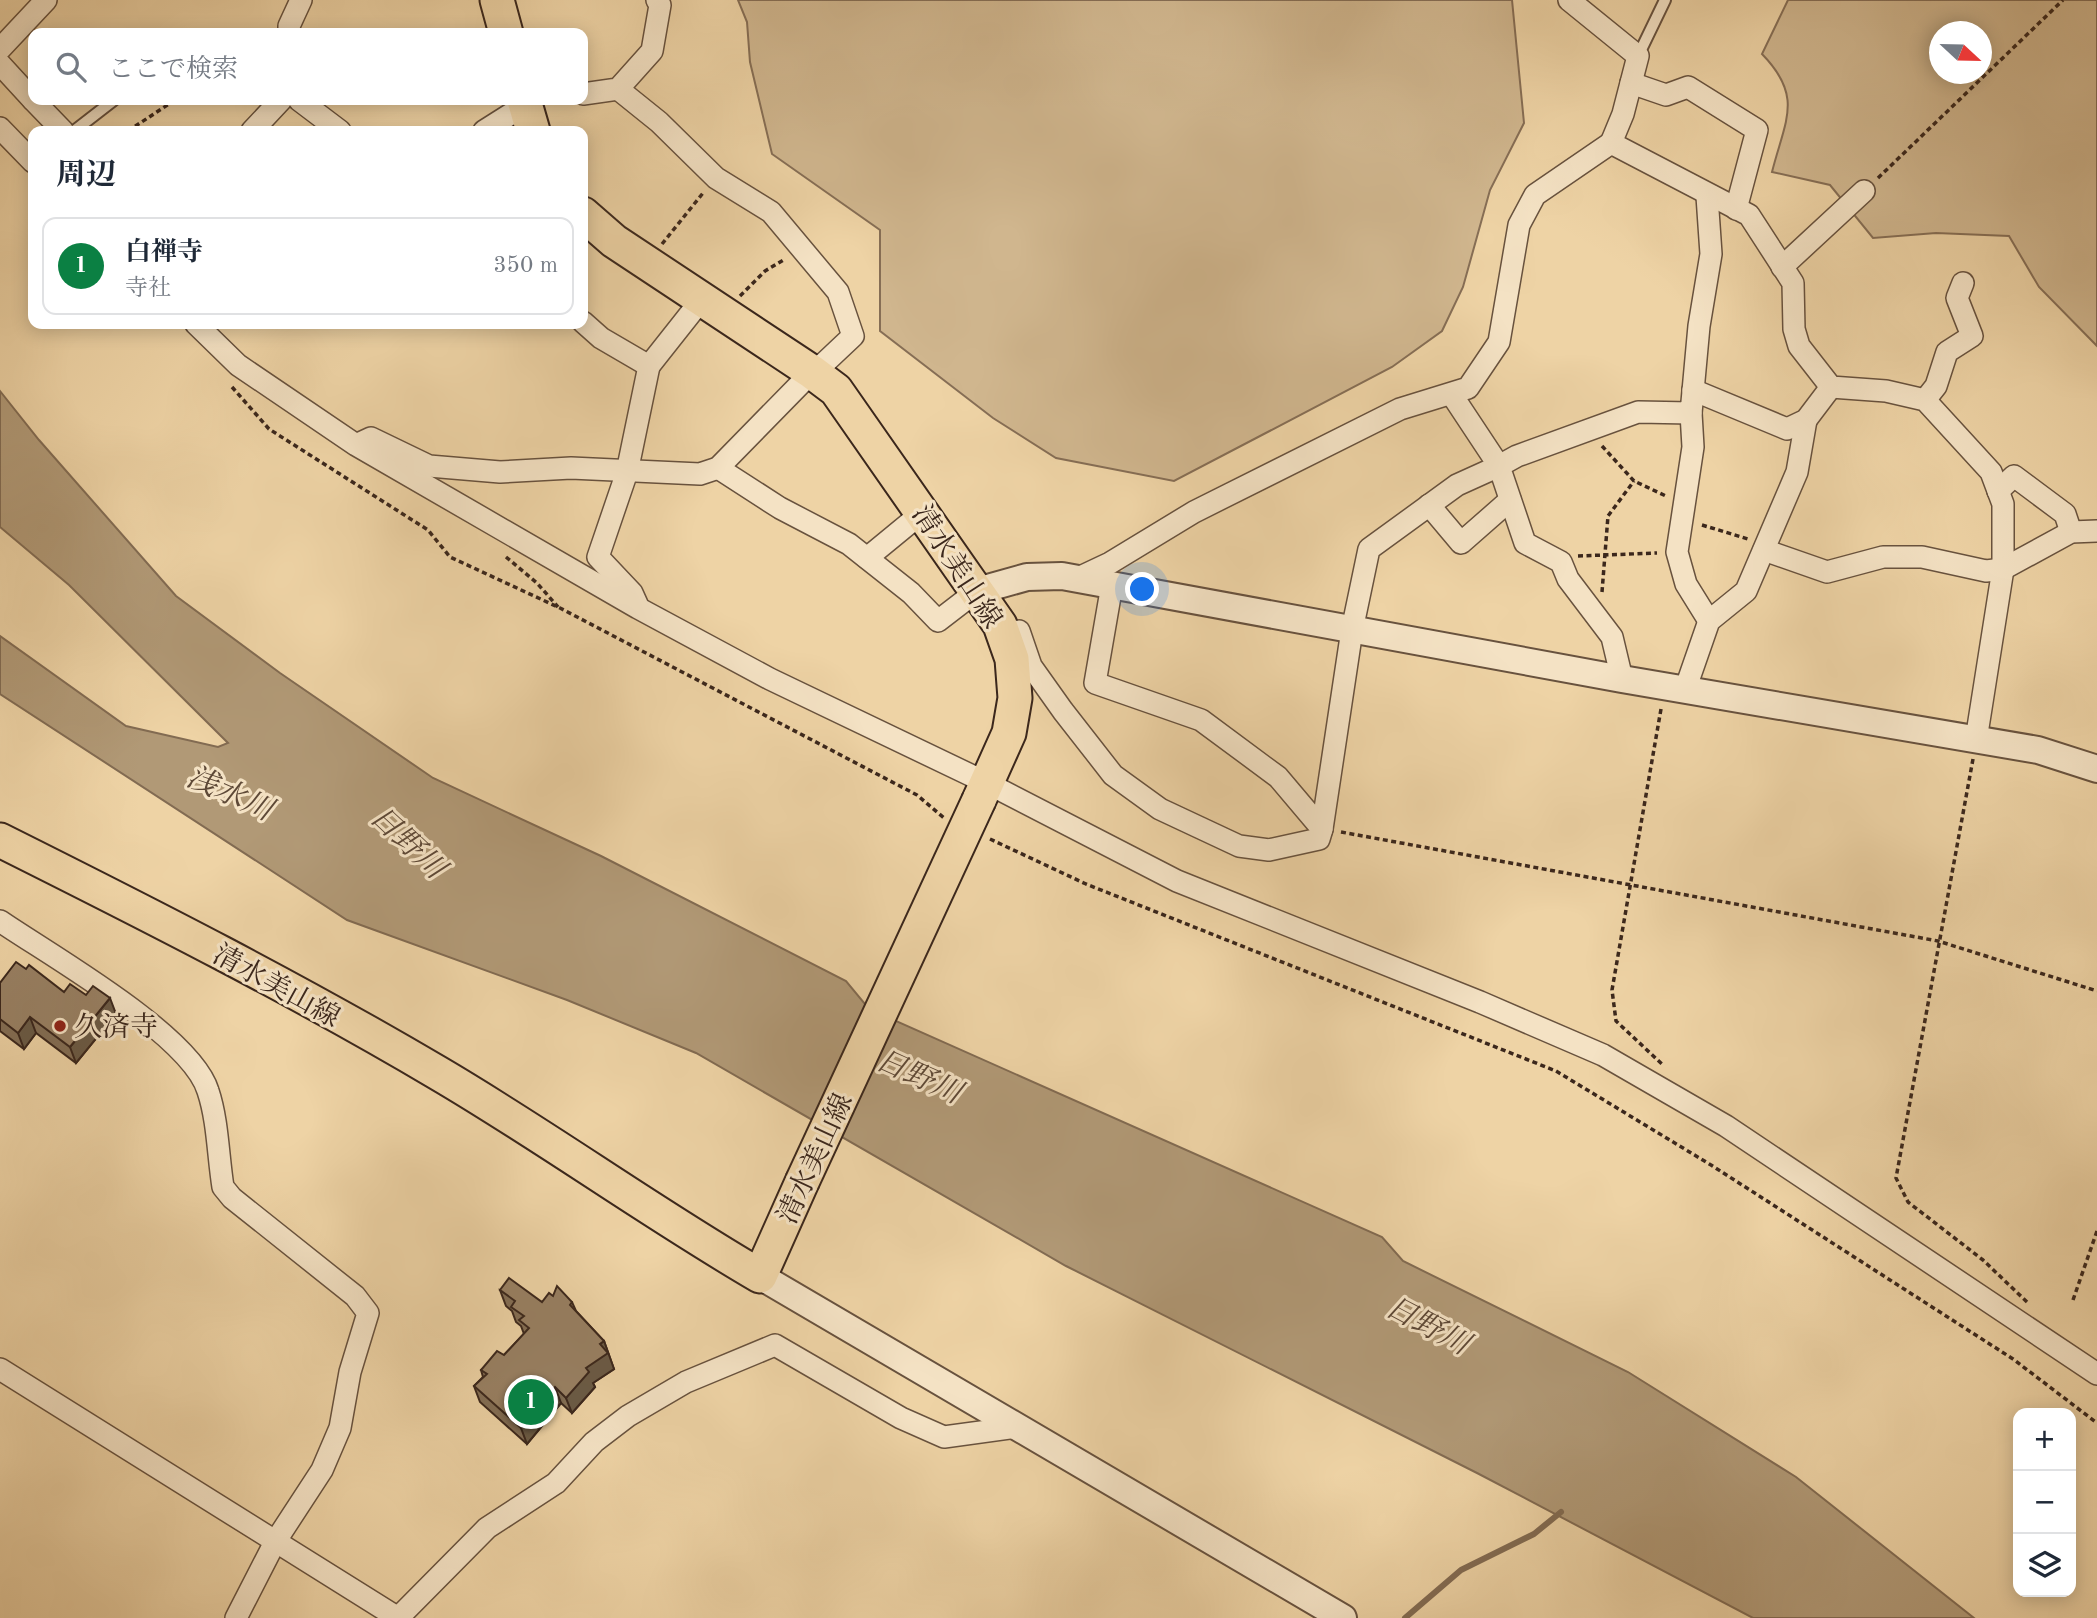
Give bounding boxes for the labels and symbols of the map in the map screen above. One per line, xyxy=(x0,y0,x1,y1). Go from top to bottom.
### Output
north arrow xyxy=(1929,21,1992,84)
street label: 清水美山線 xyxy=(906,500,1008,634)
your location xyxy=(1125,572,1159,606)
water label: 浅水川 xyxy=(182,760,280,828)
water label: 日野川 xyxy=(363,800,453,887)
street label: 清水美山線 xyxy=(208,939,345,1034)
place label: 久済寺 xyxy=(74,1012,158,1043)
marker: 久済寺 xyxy=(52,1018,68,1034)
water label: 日野川 xyxy=(871,1044,969,1111)
street label: 清水美山線 xyxy=(772,1089,859,1229)
water label: 日野川 xyxy=(1380,1291,1477,1363)
pin: 1 xyxy=(508,1376,554,1428)

